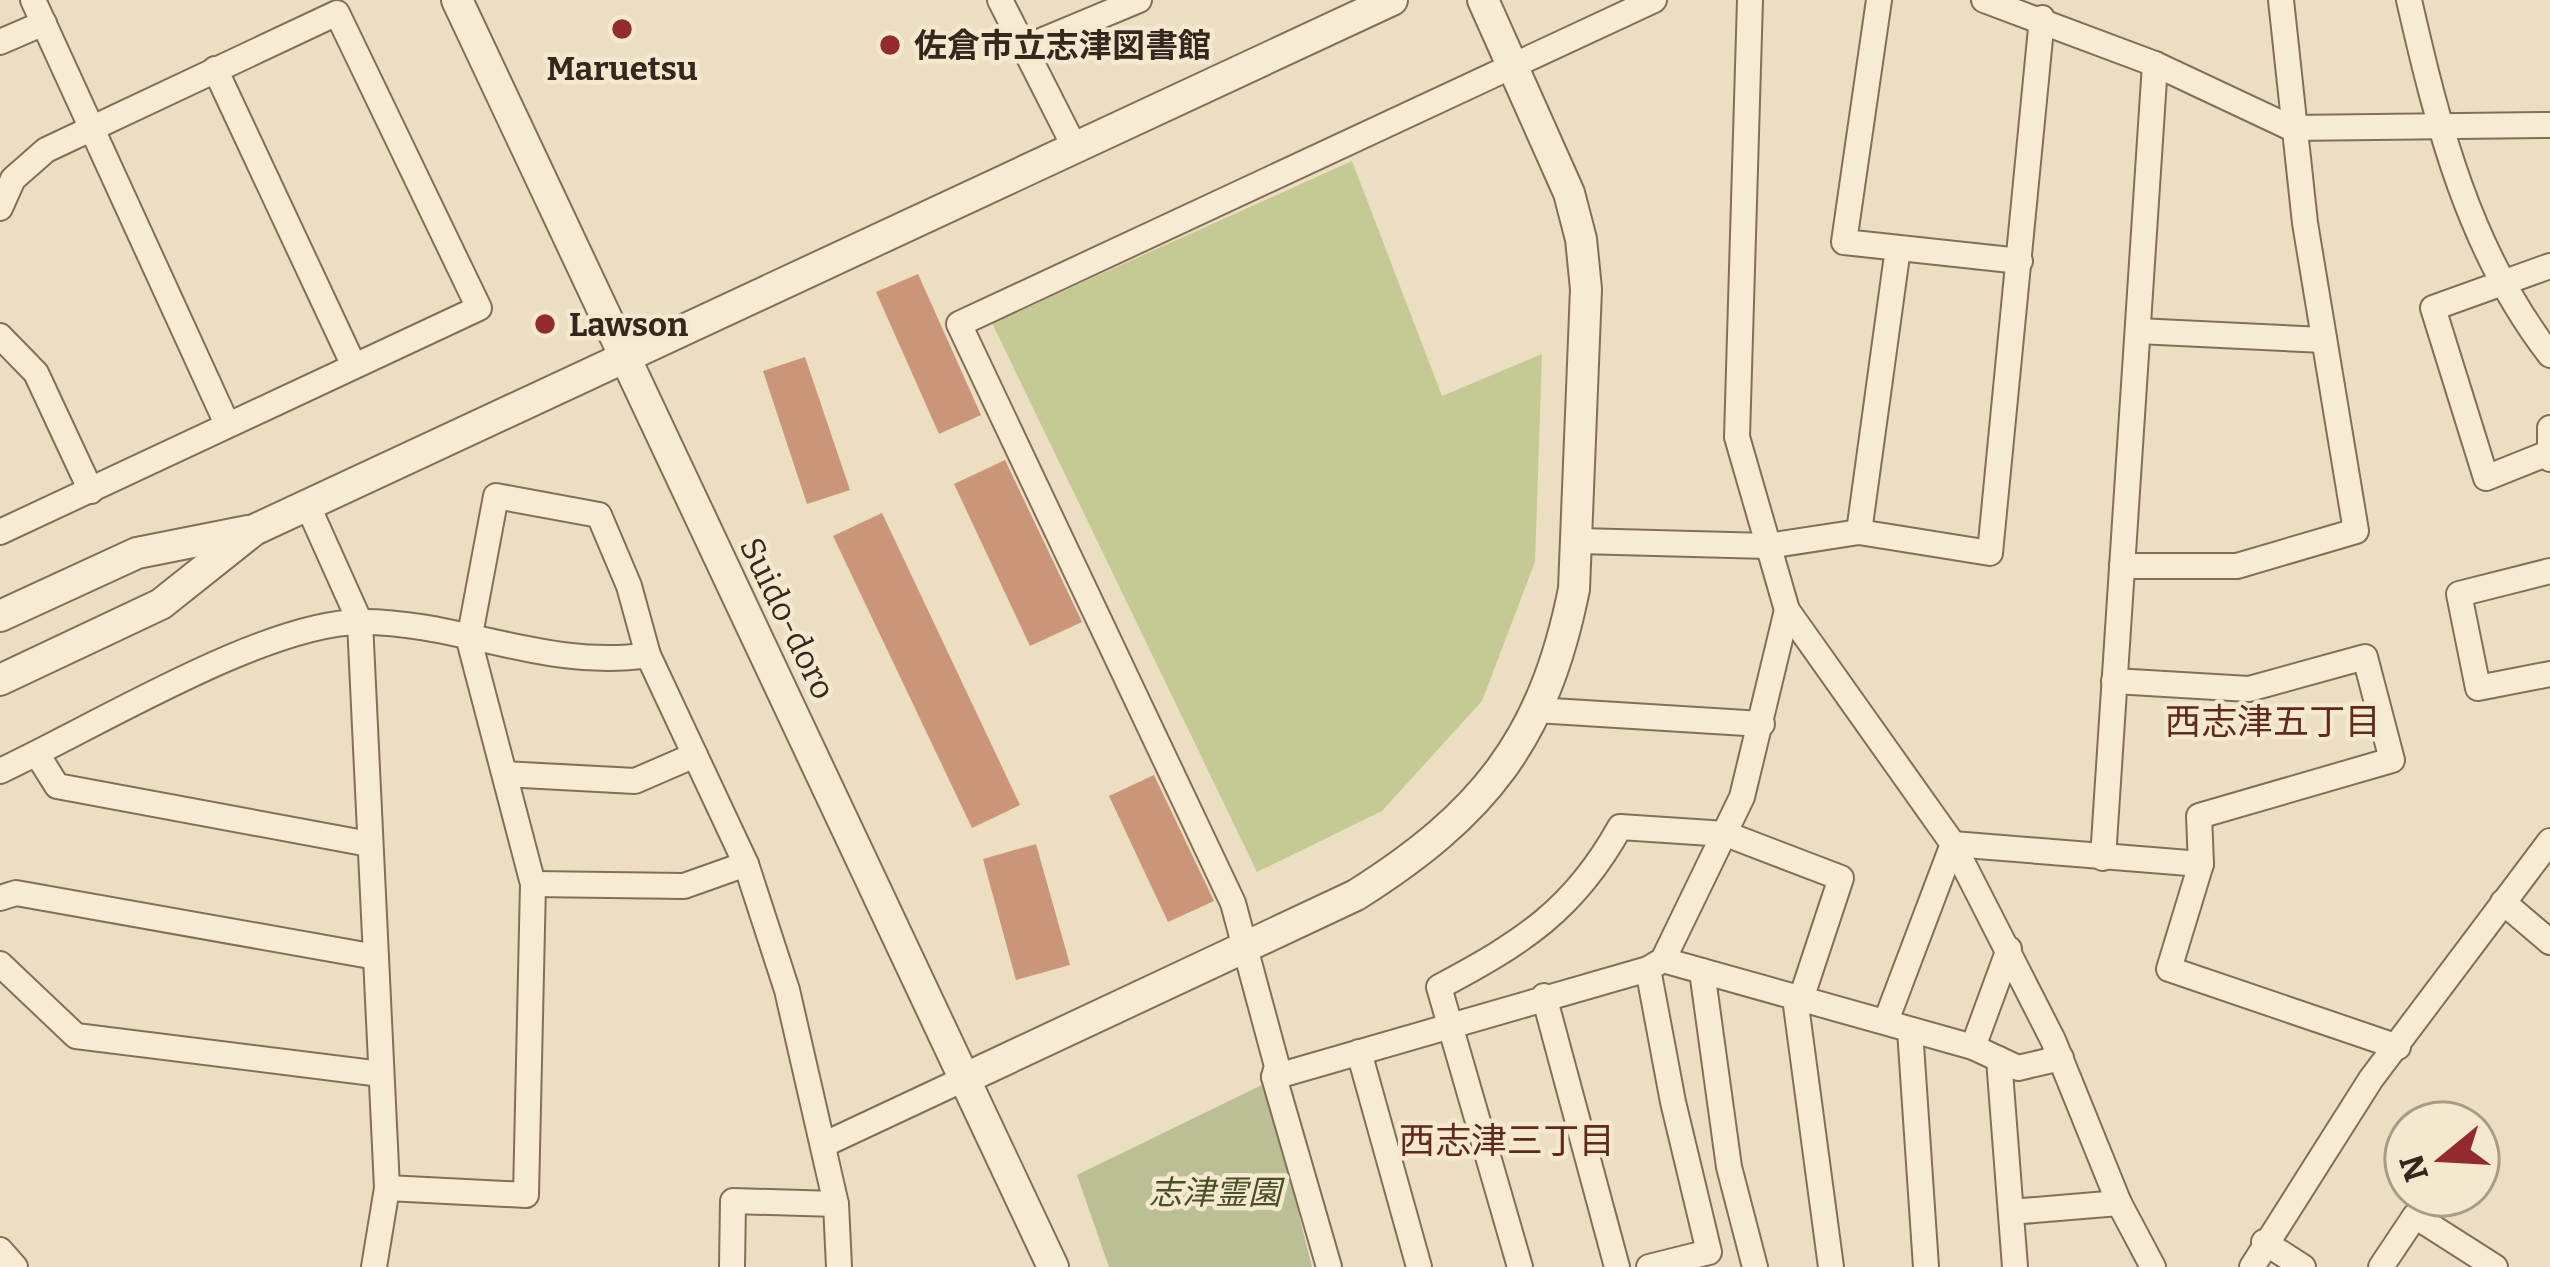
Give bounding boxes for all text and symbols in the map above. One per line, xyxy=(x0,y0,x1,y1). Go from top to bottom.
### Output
marker: Maruetsu xyxy=(609,16,635,42)
place label: 佐倉市立志津図書館 xyxy=(914,26,1211,66)
marker: 佐倉市立志津図書館 xyxy=(877,32,903,58)
place label: Maruetsu xyxy=(546,49,698,89)
place label: Lawson xyxy=(569,305,688,345)
marker: Lawson xyxy=(532,311,558,337)
street label: Suido-doro xyxy=(731,531,843,706)
district label: 西志津五丁目 xyxy=(2165,700,2381,744)
north arrow xyxy=(2382,1099,2502,1219)
district label: 西志津三丁目 xyxy=(1399,1119,1615,1163)
text: N xyxy=(2391,1150,2437,1186)
park label: 志津霊園 xyxy=(1149,1173,1285,1213)

